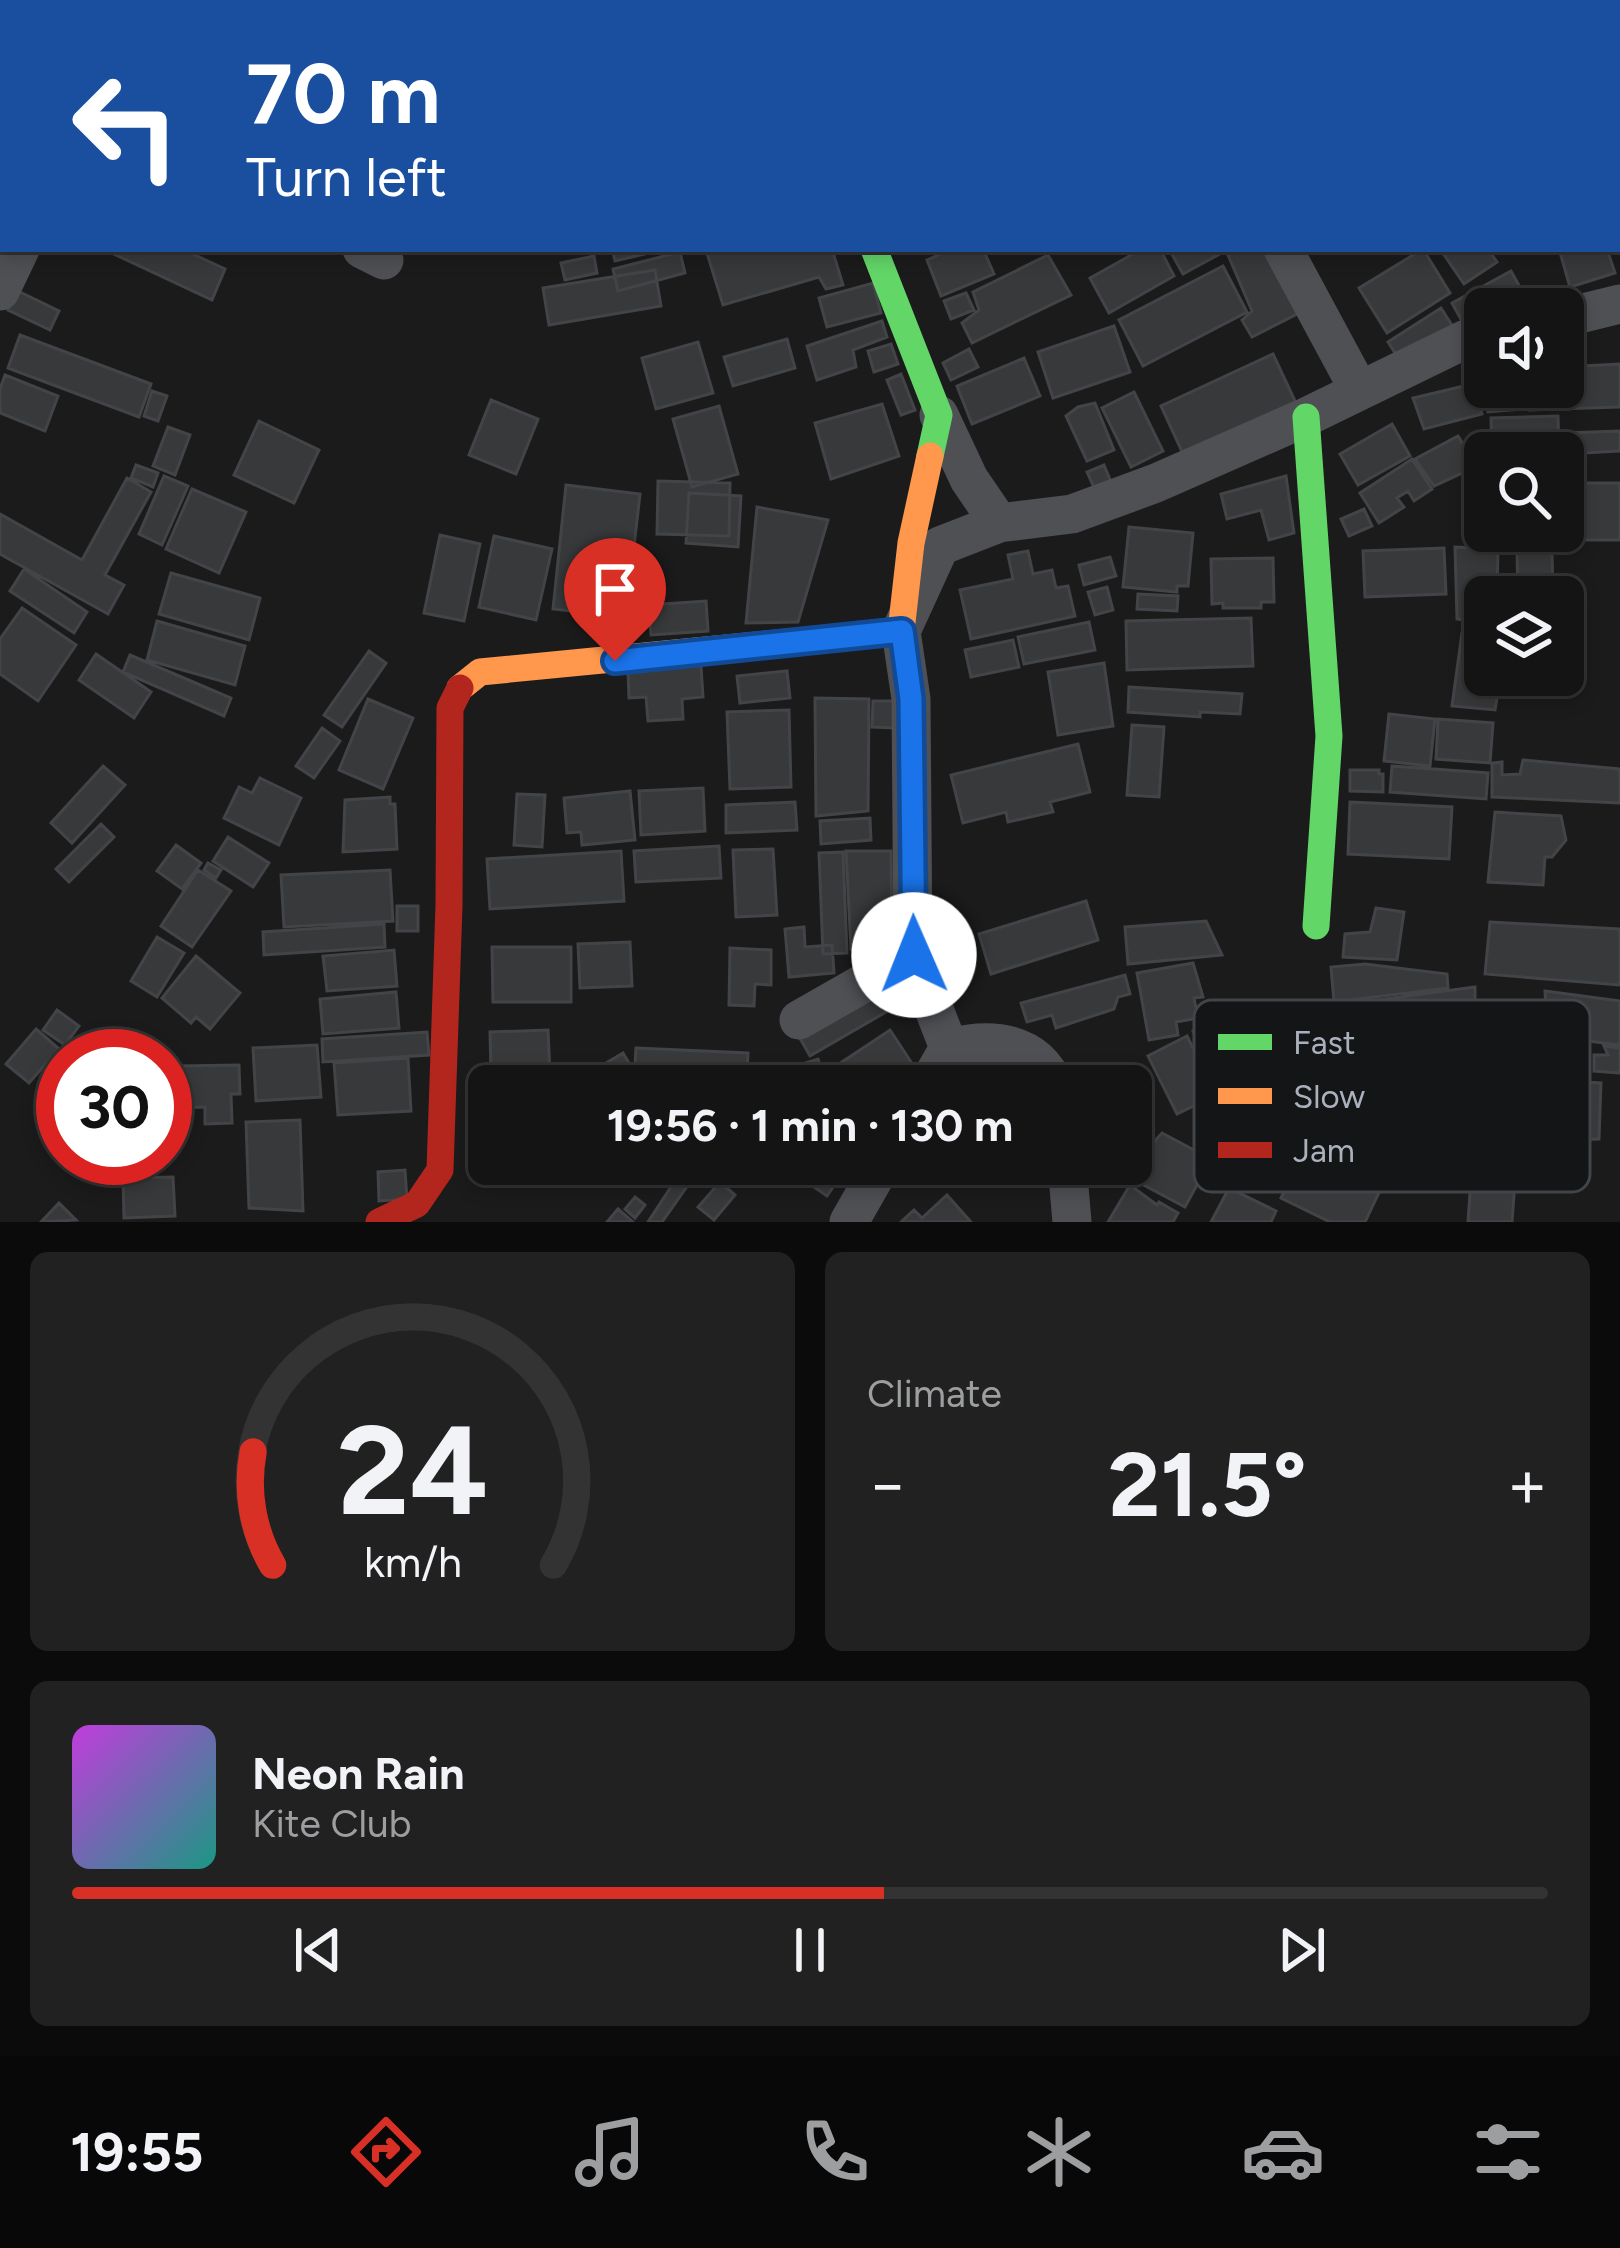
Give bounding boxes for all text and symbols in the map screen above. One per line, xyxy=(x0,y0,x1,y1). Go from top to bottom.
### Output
text: 70 m xyxy=(246,43,440,144)
icon: left xyxy=(48,48,204,204)
text: Turn left xyxy=(246,145,447,210)
map controls xyxy=(1464,288,1584,696)
button: sound xyxy=(1464,288,1584,408)
button: search xyxy=(1464,432,1584,552)
pin xyxy=(564,538,666,661)
icon: arrive xyxy=(582,556,648,622)
button: layers xyxy=(1464,576,1584,696)
position arrow xyxy=(851,892,977,1018)
legend xyxy=(1194,1000,1590,1192)
text: Fast xyxy=(1293,1023,1355,1062)
speed limit sign: 30 xyxy=(36,1029,192,1185)
text: Slow xyxy=(1293,1077,1365,1116)
text: 19:56 · 1 min · 130 m xyxy=(607,1098,1013,1152)
text: Jam xyxy=(1293,1131,1355,1170)
text: Climate xyxy=(867,1370,1002,1417)
text: 24 xyxy=(337,1395,488,1545)
text: 21.5° xyxy=(1108,1430,1307,1539)
text: − xyxy=(867,1444,908,1524)
text: + xyxy=(1507,1444,1548,1524)
text: km/h xyxy=(364,1535,461,1587)
text: Neon Rain xyxy=(252,1746,465,1800)
text: Kite Club xyxy=(252,1800,412,1847)
icon: previous xyxy=(285,1917,351,1983)
icon: pause xyxy=(777,1917,843,1983)
icon: next xyxy=(1269,1917,1335,1983)
icon: directions xyxy=(344,2110,428,2194)
icon: music xyxy=(568,2110,652,2194)
icon: phone xyxy=(793,2110,877,2194)
icon: climate xyxy=(1017,2110,1101,2194)
icon: car xyxy=(1241,2110,1325,2194)
icon: filters xyxy=(1466,2110,1550,2194)
text: 19:55 xyxy=(70,2120,203,2185)

